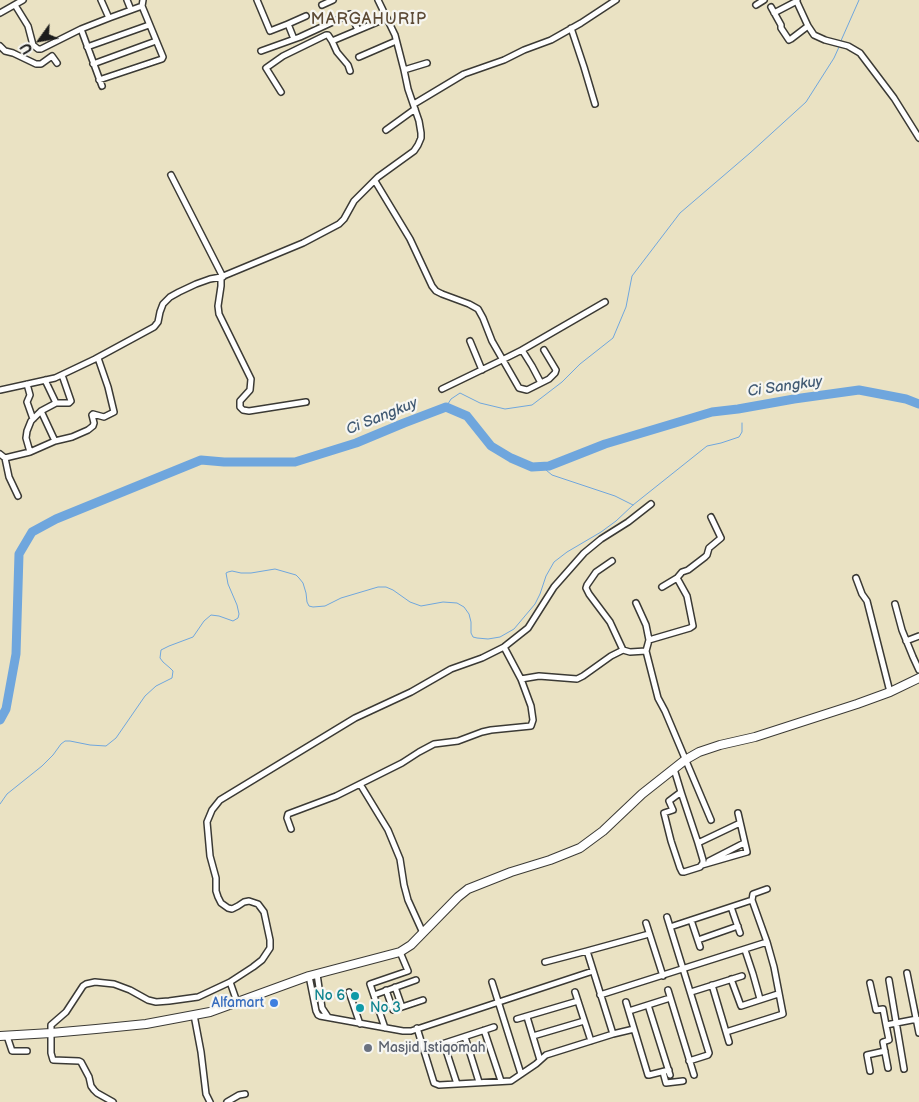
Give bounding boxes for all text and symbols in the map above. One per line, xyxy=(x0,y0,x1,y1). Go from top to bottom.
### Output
district label: MARGAHURIP xyxy=(310,10,428,30)
north arrow xyxy=(15,15,65,65)
text: U xyxy=(17,39,37,57)
water label: Ci Sangkuy xyxy=(746,373,824,401)
water label: Ci Sangkuy xyxy=(344,395,420,439)
place label: No 6 xyxy=(314,988,345,1004)
marker: No 6 xyxy=(349,990,361,1002)
place label: Alfamart xyxy=(212,995,264,1011)
marker: Alfamart xyxy=(268,997,280,1009)
place label: No 3 xyxy=(370,1000,401,1016)
marker: No 3 xyxy=(354,1002,366,1014)
place label: Masjid Istiqomah xyxy=(378,1040,486,1056)
marker: Masjid Istiqomah xyxy=(362,1042,374,1054)

